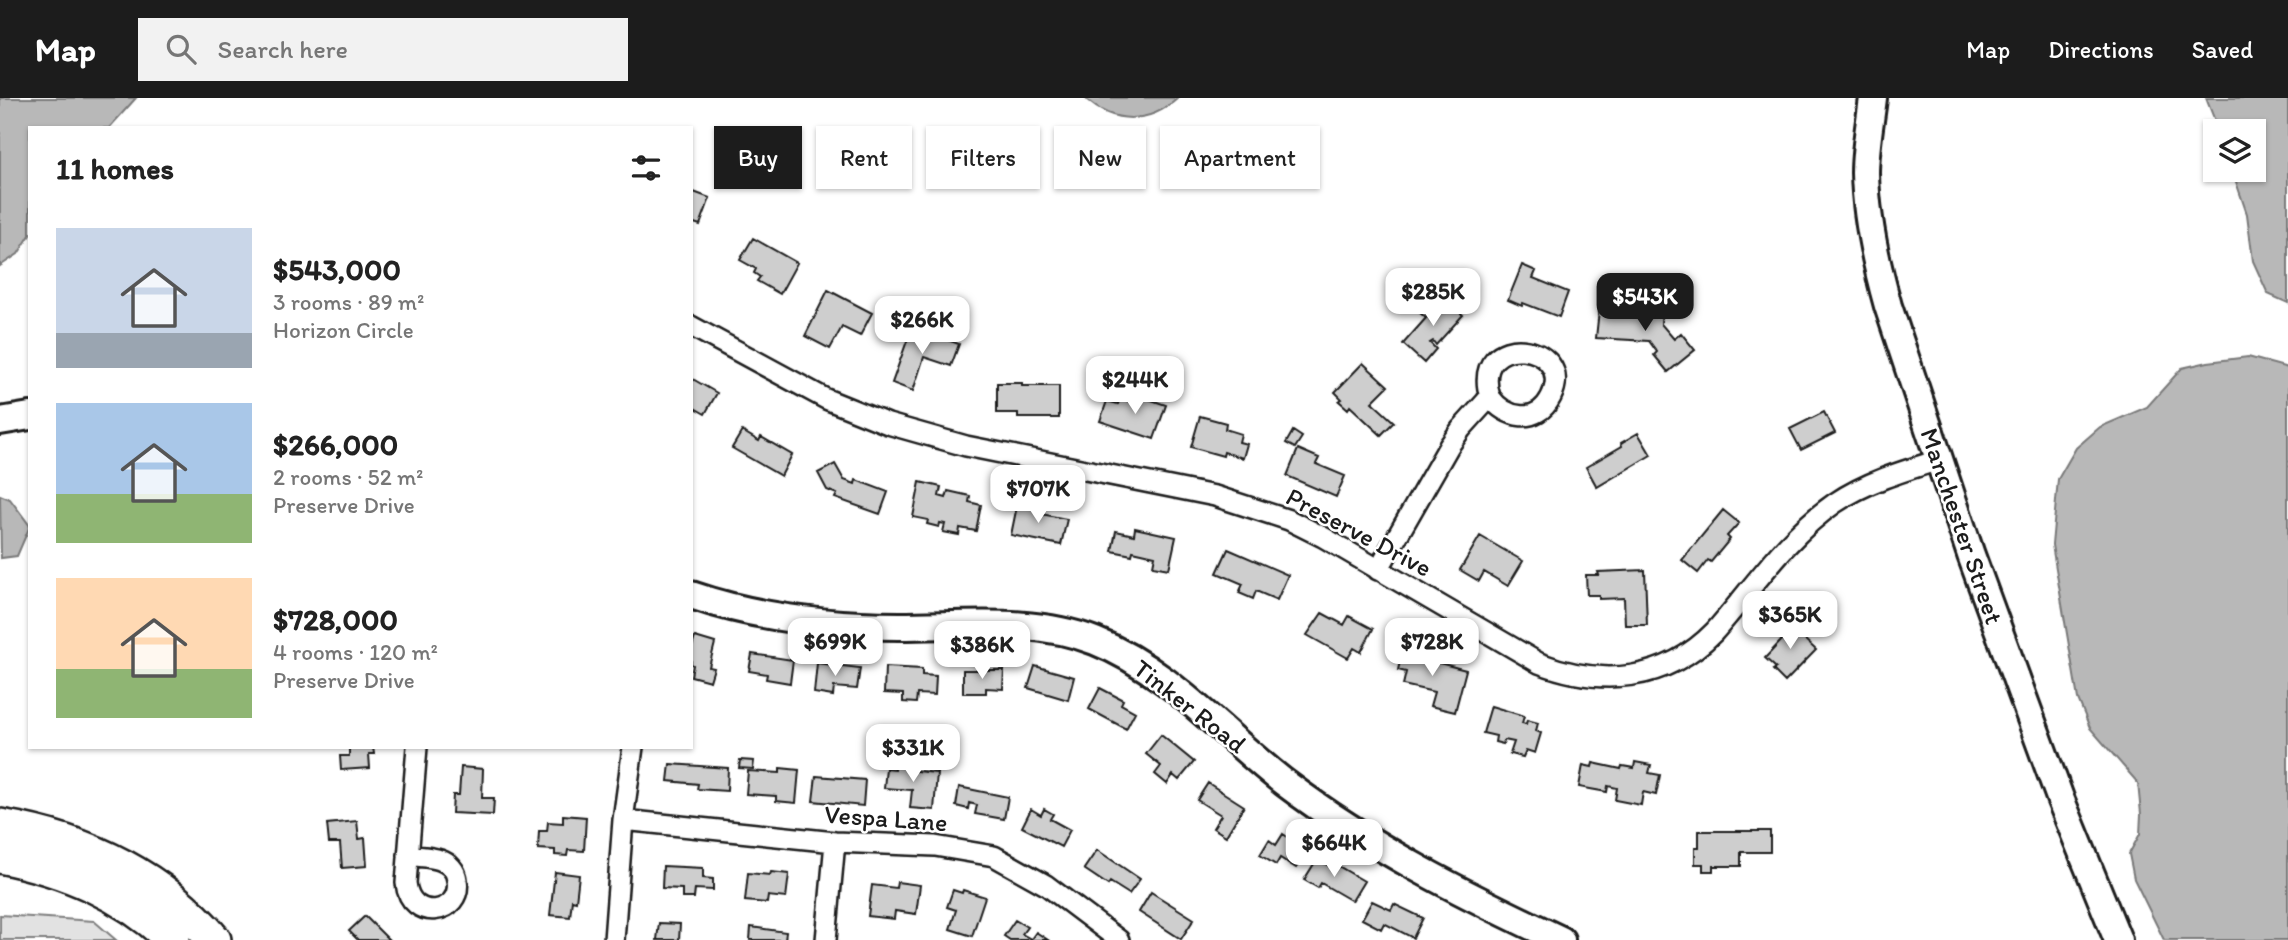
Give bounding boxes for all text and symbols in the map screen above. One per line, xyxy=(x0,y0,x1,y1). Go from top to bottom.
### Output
search box xyxy=(138,18,628,81)
text: Map xyxy=(35,30,96,69)
icon: search xyxy=(162,30,200,68)
text: Search here xyxy=(218,33,348,65)
text: Map xyxy=(1966,35,2010,64)
text: Directions xyxy=(2048,35,2154,64)
text: Saved xyxy=(2192,35,2253,64)
map controls xyxy=(2203,119,2266,182)
button: layers xyxy=(2203,119,2266,182)
chip: Buy xyxy=(714,126,802,189)
chip: Rent xyxy=(816,126,912,189)
chip: Filters xyxy=(926,126,1040,189)
chip: New xyxy=(1054,126,1146,189)
chip: Apartment xyxy=(1160,126,1320,189)
icon: filters xyxy=(627,149,665,187)
text: 11 homes xyxy=(56,150,174,187)
text: $543,000 xyxy=(273,251,401,288)
icon: home xyxy=(112,256,196,340)
pin: $285K xyxy=(1384,268,1482,328)
pin: $543K xyxy=(1596,274,1694,333)
text: $285K xyxy=(1401,277,1465,305)
text: $543K xyxy=(1613,282,1677,310)
text: 3 rooms · 89 m² xyxy=(273,288,424,316)
pin: $266K xyxy=(873,296,971,356)
text: $266K xyxy=(891,305,953,333)
text: Horizon Circle xyxy=(273,316,414,344)
pin: $244K xyxy=(1086,356,1184,416)
text: $244K xyxy=(1102,365,1168,393)
street label: Manchester Street xyxy=(1913,424,2011,629)
text: $266,000 xyxy=(273,426,398,463)
icon: home xyxy=(112,431,196,515)
text: 2 rooms · 52 m² xyxy=(273,463,423,491)
pin: $707K xyxy=(989,466,1087,525)
text: $707K xyxy=(1006,474,1070,502)
street label: Preserve Drive xyxy=(1281,480,1437,584)
text: Preserve Drive xyxy=(273,491,415,519)
pin: $365K xyxy=(1741,592,1839,651)
text: $365K xyxy=(1758,600,1822,628)
text: $728,000 xyxy=(273,601,398,638)
icon: home xyxy=(112,606,196,690)
pin: $699K xyxy=(786,618,884,678)
pin: $728K xyxy=(1383,618,1481,678)
pin: $386K xyxy=(933,622,1031,681)
text: $699K xyxy=(804,627,866,655)
text: $728K xyxy=(1401,627,1463,655)
text: $386K xyxy=(950,630,1014,658)
text: 4 rooms · 120 m² xyxy=(273,638,438,666)
street label: Tinker Road xyxy=(1127,652,1253,760)
text: Preserve Drive xyxy=(273,666,415,694)
pin: $331K xyxy=(864,724,962,784)
text: $331K xyxy=(882,733,944,761)
street label: Vespa Lane xyxy=(823,798,949,838)
pin: $664K xyxy=(1285,820,1383,879)
text: $664K xyxy=(1302,828,1366,856)

